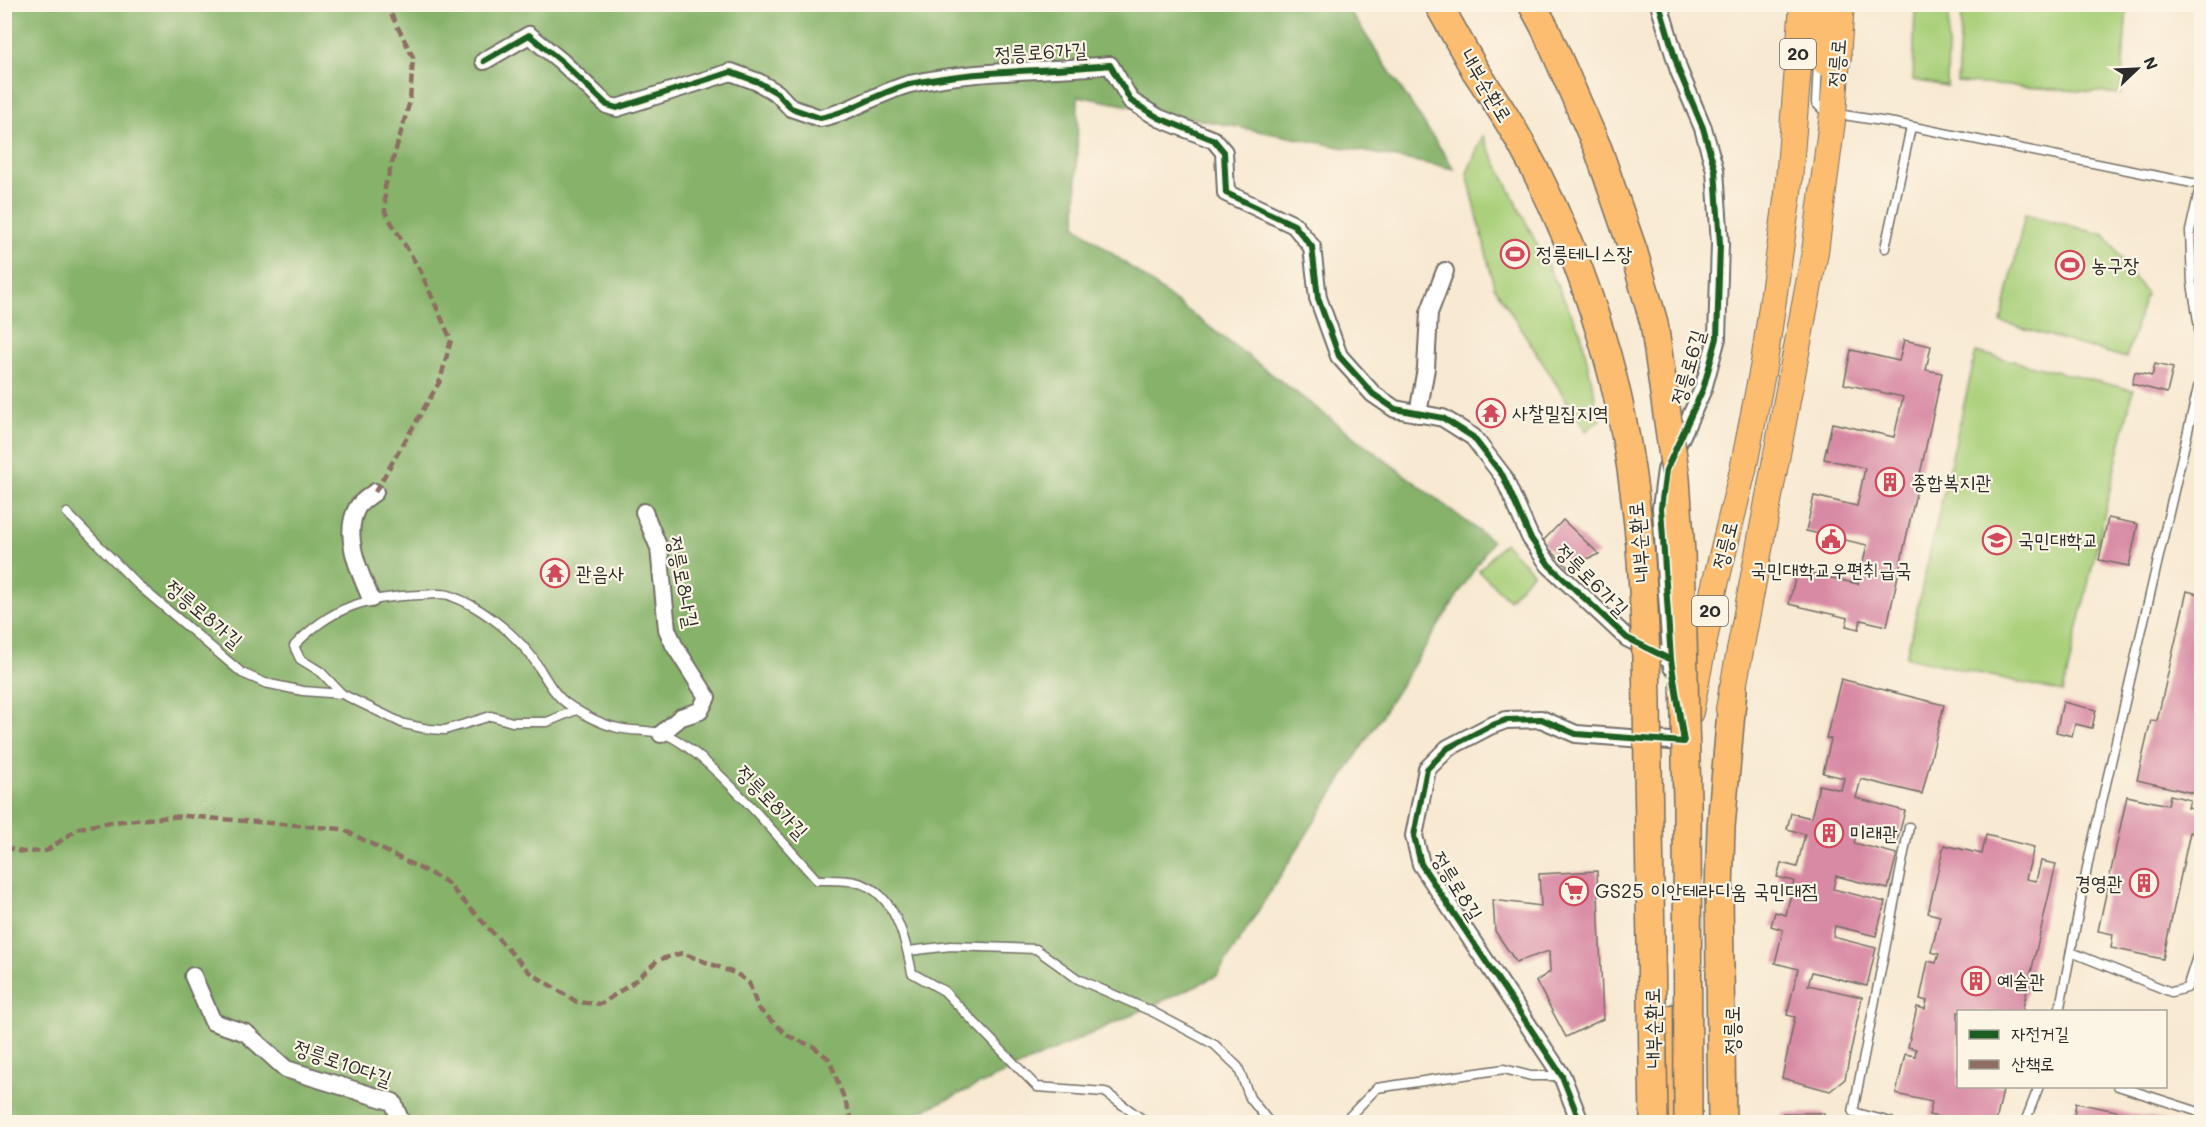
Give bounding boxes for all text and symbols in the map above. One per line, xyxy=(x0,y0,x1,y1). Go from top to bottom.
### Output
street label: 정릉로6가길 xyxy=(994,36,1088,66)
street label: 정릉로 xyxy=(1821,38,1851,88)
road number: 20 xyxy=(1780,39,1816,69)
north arrow xyxy=(2107,39,2167,99)
street label: 내부순환로 xyxy=(1455,44,1519,127)
text: N xyxy=(2139,53,2163,73)
sports icon: 정릉테니스장 xyxy=(1499,238,1531,270)
place label: 정릉테니스장 xyxy=(1536,240,1633,266)
sports icon: 농구장 xyxy=(2054,249,2086,281)
place label: 농구장 xyxy=(2091,251,2139,277)
street label: 정릉로6길 xyxy=(1664,326,1710,407)
temple icon: 사찰밀집지역 xyxy=(1475,397,1507,429)
place label: 사찰밀집지역 xyxy=(1512,399,1609,425)
building icon: 종합복지관 xyxy=(1874,466,1906,498)
place label: 종합복지관 xyxy=(1911,468,1991,494)
street label: 내부순환로 xyxy=(1622,501,1654,583)
street label: 정릉로 xyxy=(1706,518,1742,571)
public building icon: 국민대학교우편취급국 xyxy=(1815,523,1847,555)
school or university icon: 국민대학교 xyxy=(1981,524,2013,556)
place label: 국민대학교 xyxy=(2018,526,2098,552)
street label: 정릉로8나길 xyxy=(662,534,706,630)
street label: 정릉로6가길 xyxy=(1551,537,1635,621)
place label: 국민대학교우편취급국 xyxy=(1751,556,1911,582)
temple icon: 관음사 xyxy=(539,557,571,589)
place label: 관음사 xyxy=(576,559,624,585)
street label: 정릉로8가길 xyxy=(161,574,248,653)
road number: 20 xyxy=(1692,596,1728,626)
street label: 정릉로8가길 xyxy=(731,759,814,844)
building icon: 미래관 xyxy=(1813,817,1845,849)
place label: 미래관 xyxy=(1850,819,1898,845)
street label: 정릉로8길 xyxy=(1427,846,1489,925)
building icon: 경영관 xyxy=(2128,867,2160,899)
place label: 경영관 xyxy=(2075,869,2123,895)
supermarket icon: GS25 이안테라디움 국민대점 xyxy=(1558,875,1590,907)
place label: GS25 이안테라디움 국민대점 xyxy=(1595,877,1818,903)
building icon: 예술관 xyxy=(1960,965,1992,997)
place label: 예술관 xyxy=(1997,967,2045,993)
street label: 내부순환로 xyxy=(1638,988,1666,1068)
street label: 정릉로 xyxy=(1718,1006,1744,1054)
legend xyxy=(1957,1010,2167,1088)
text: 자전거길 xyxy=(2011,1021,2069,1045)
street label: 정릉로10다길 xyxy=(291,1033,396,1091)
text: 산책로 xyxy=(2011,1051,2054,1075)

